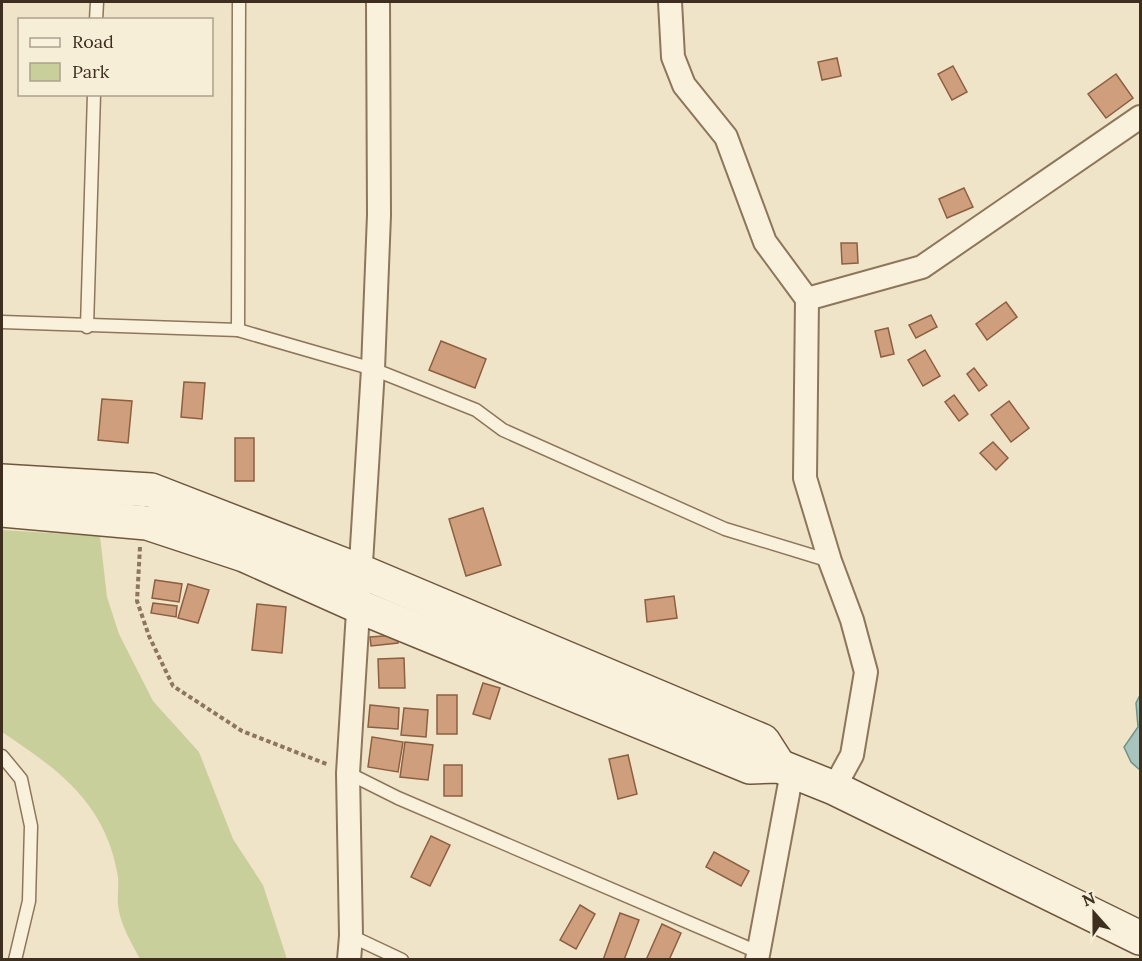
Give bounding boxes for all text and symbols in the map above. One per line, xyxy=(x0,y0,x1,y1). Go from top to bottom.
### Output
legend xyxy=(18,18,213,96)
text: Road xyxy=(72,30,114,53)
text: Park xyxy=(72,60,110,83)
north arrow xyxy=(1064,883,1124,943)
text: N xyxy=(1079,887,1098,911)

